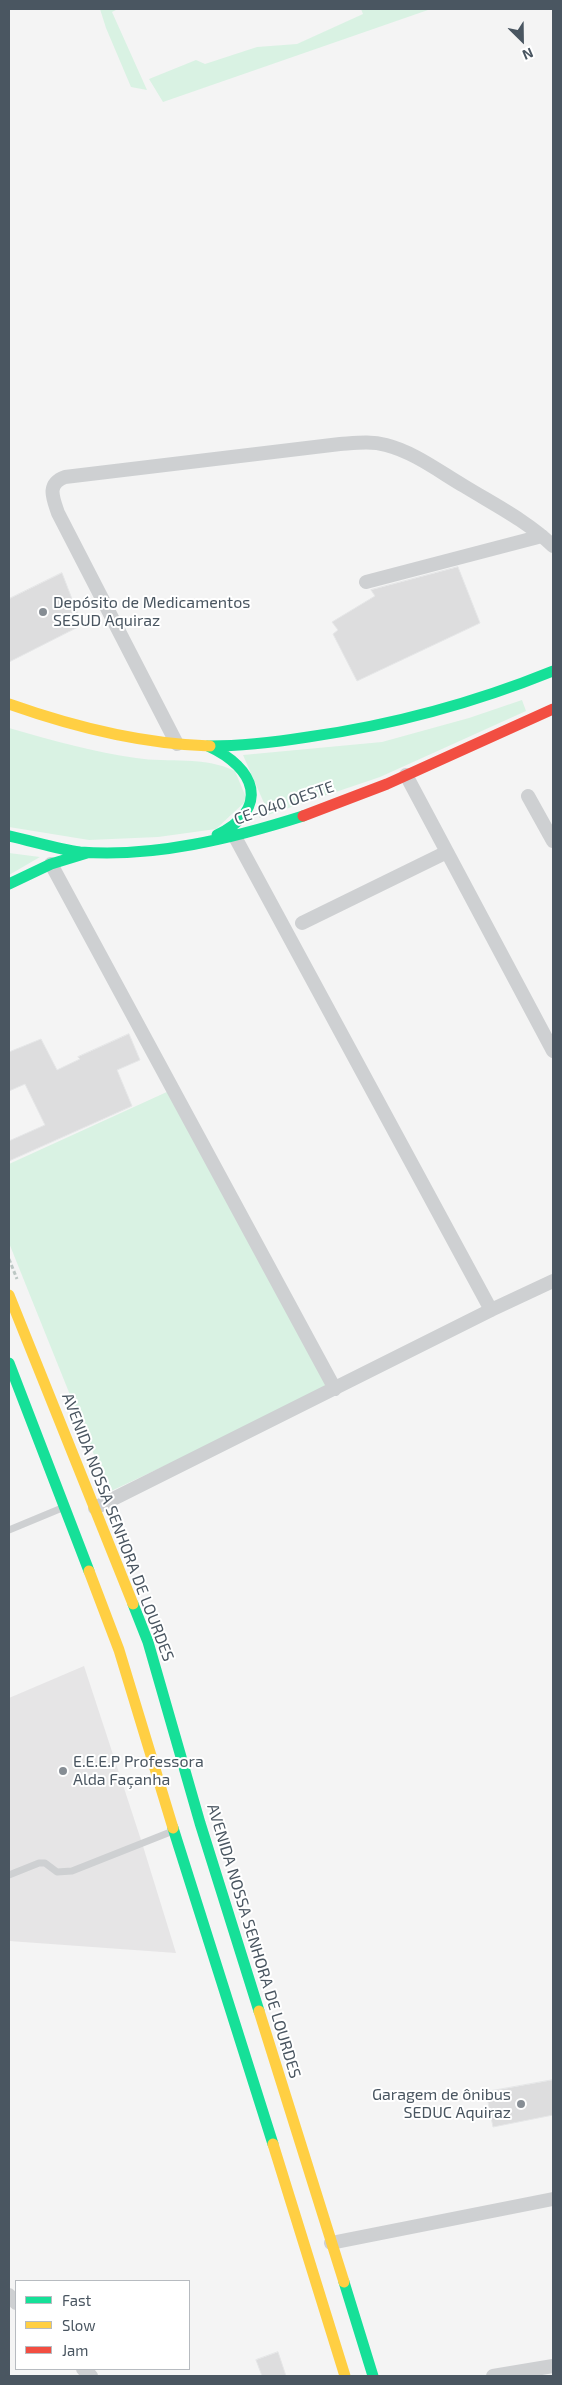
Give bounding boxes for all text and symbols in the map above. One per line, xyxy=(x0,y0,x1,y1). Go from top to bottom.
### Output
north arrow xyxy=(497,15,547,65)
text: N xyxy=(520,44,536,64)
place label: Depósito de Medicamentos SESUD Aquiraz xyxy=(53,593,250,631)
marker: Depósito de Medicamentos SESUD Aquiraz xyxy=(37,606,49,618)
street label: CE-040 OESTE xyxy=(231,777,337,829)
street label: AVENIDA NOSSA SENHORA DE LOURDES xyxy=(58,1390,178,1664)
place label: E.E.E.P Professora Alda Façanha xyxy=(73,1752,204,1790)
marker: E.E.E.P Professora Alda Façanha xyxy=(57,1765,69,1777)
street label: AVENIDA NOSSA SENHORA DE LOURDES xyxy=(203,1801,305,2081)
place label: Garagem de ônibus SEDUC Aquiraz xyxy=(372,2085,511,2123)
marker: Garagem de ônibus SEDUC Aquiraz xyxy=(515,2098,527,2110)
legend xyxy=(15,2280,190,2370)
text: Fast xyxy=(62,2291,91,2309)
text: Slow xyxy=(62,2316,96,2334)
text: Jam xyxy=(62,2341,88,2359)

